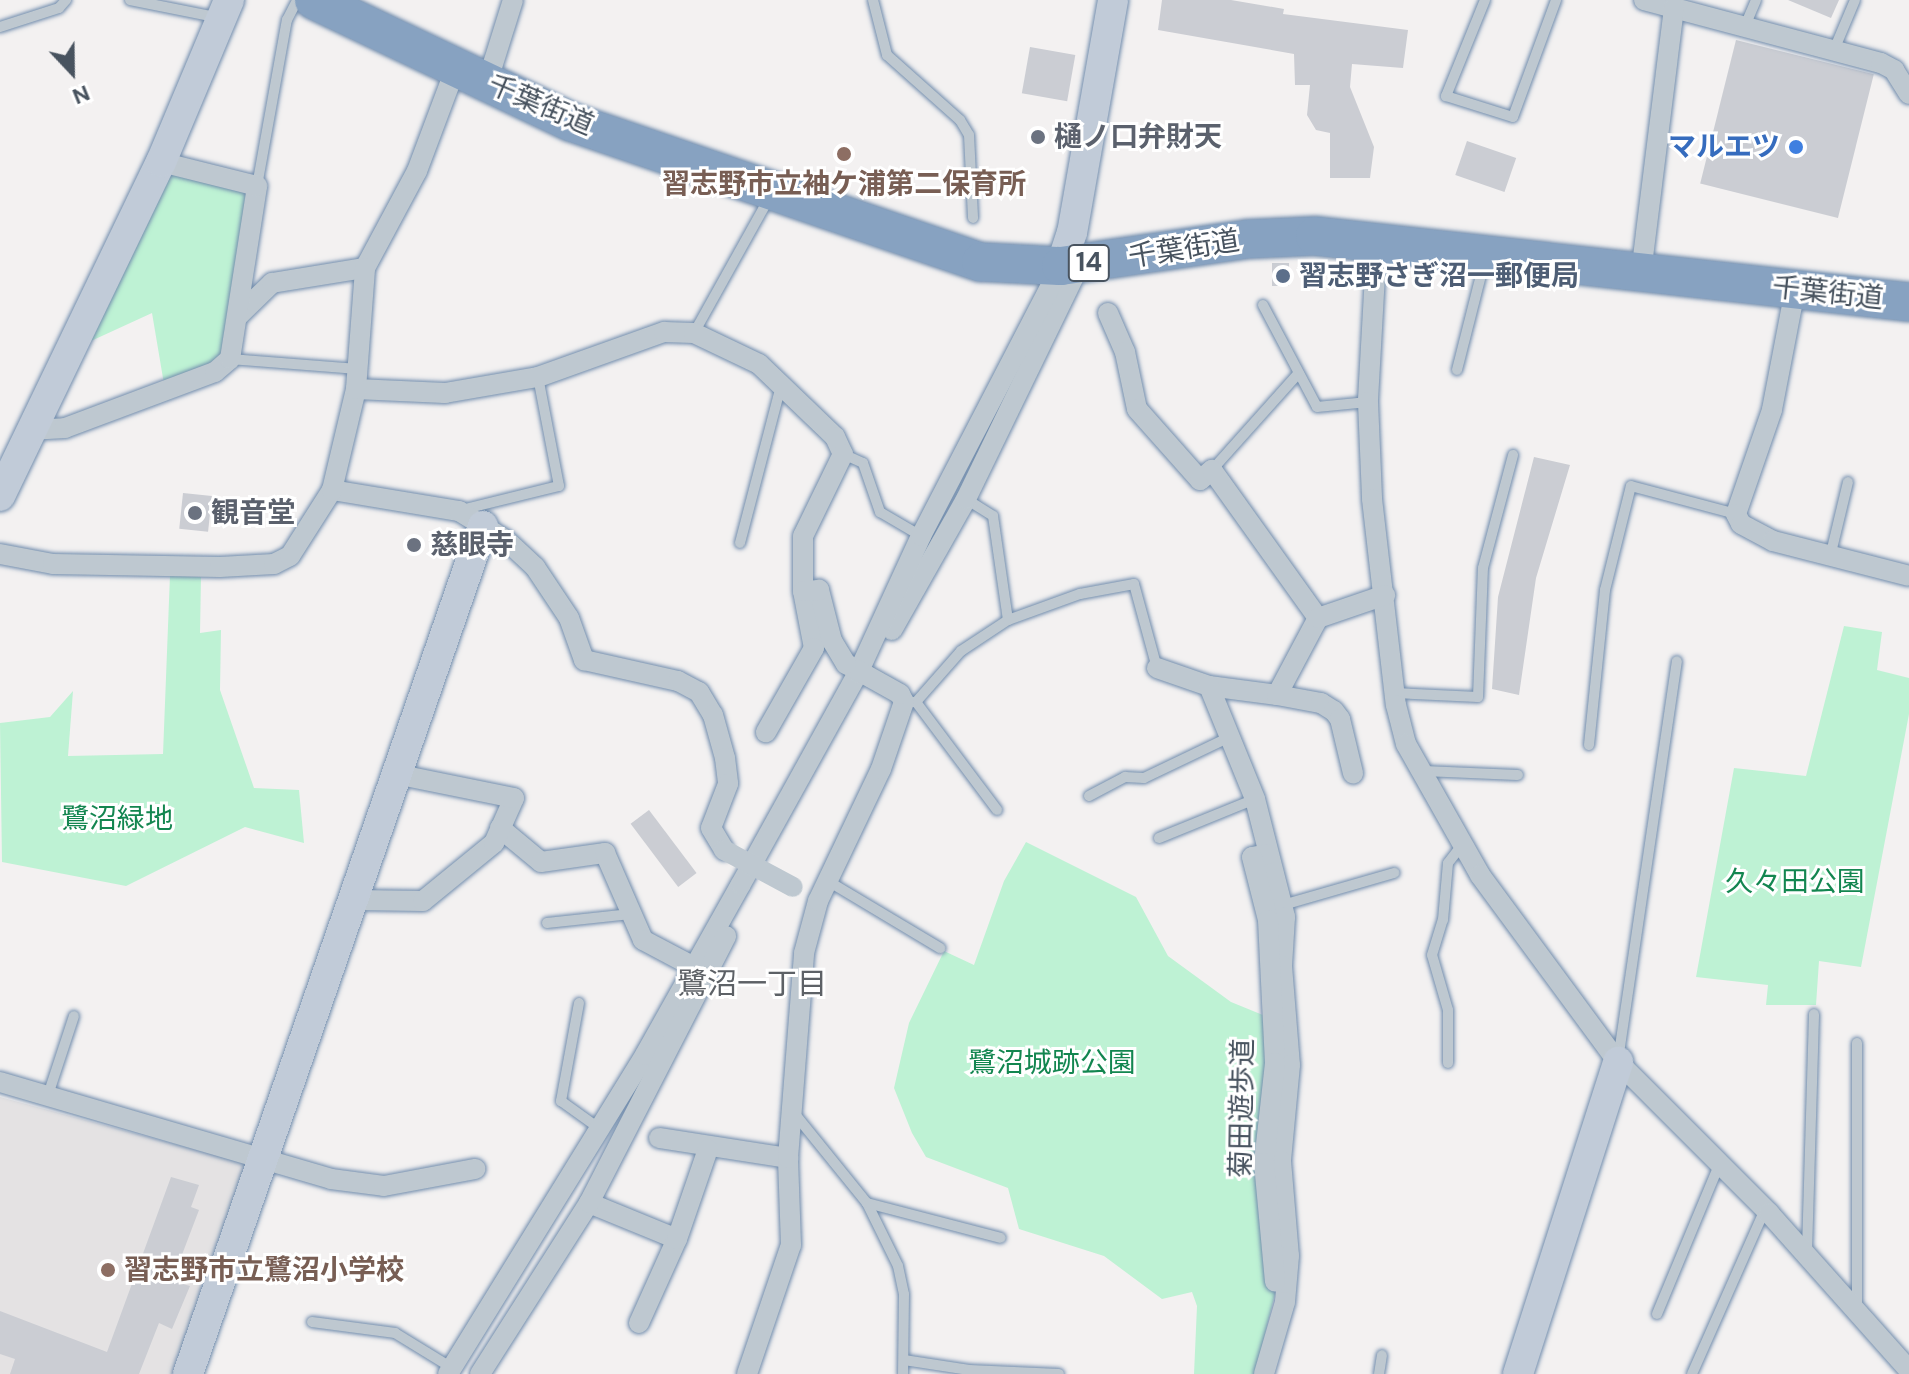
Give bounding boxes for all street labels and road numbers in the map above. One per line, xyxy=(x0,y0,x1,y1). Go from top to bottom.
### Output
street label: 千葉街道 xyxy=(483,68,599,142)
street label: 千葉街道 xyxy=(1126,224,1242,274)
road number: 14 xyxy=(1067,241,1111,285)
street label: 千葉街道 xyxy=(1771,270,1885,316)
street label: 菊田遊歩道 xyxy=(1224,1038,1260,1178)

